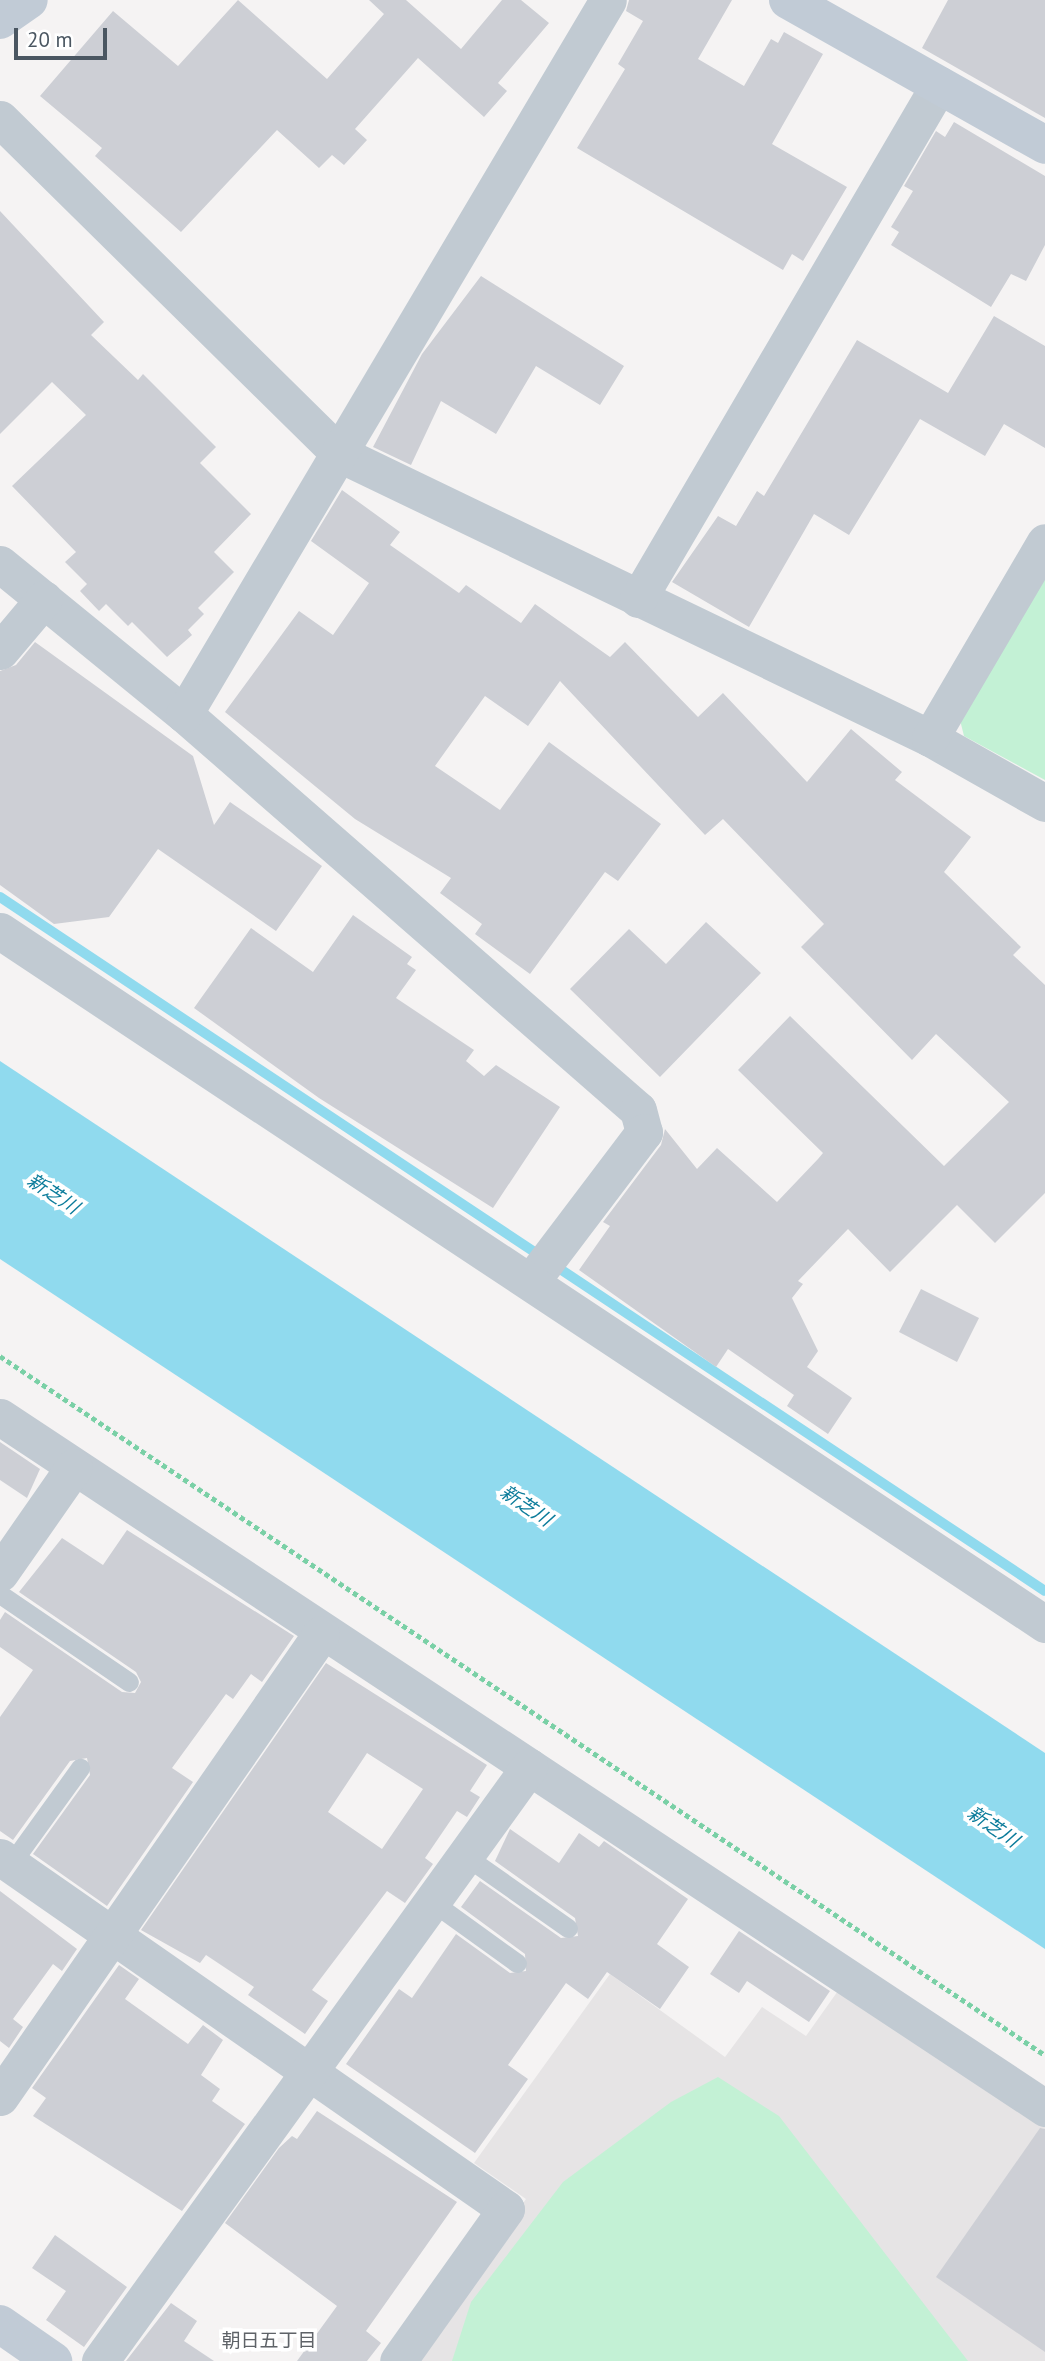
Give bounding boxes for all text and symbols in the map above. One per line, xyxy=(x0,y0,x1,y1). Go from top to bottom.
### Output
scale bar xyxy=(18,14,110,58)
text: 20 m xyxy=(27,26,73,53)
water label: 新芝川 xyxy=(23,1169,83,1219)
water label: 新芝川 xyxy=(496,1481,556,1531)
water label: 新芝川 xyxy=(963,1802,1023,1852)
district label: 朝日五丁目 xyxy=(222,2330,316,2352)

